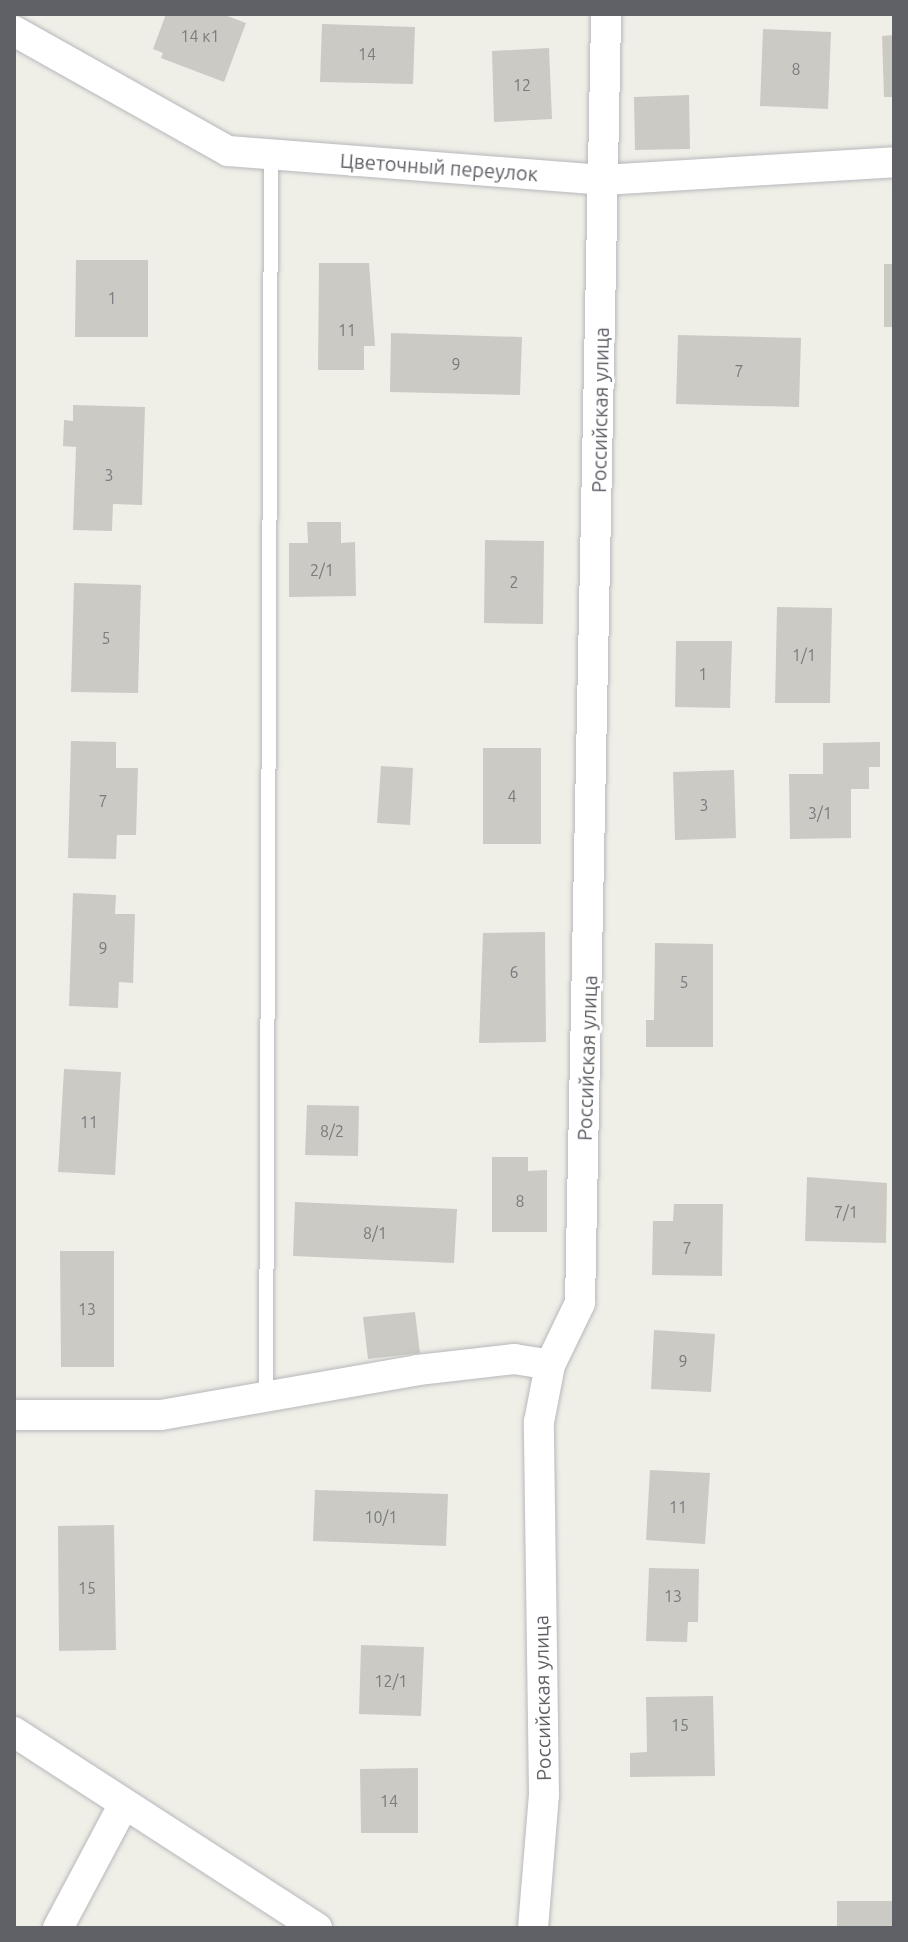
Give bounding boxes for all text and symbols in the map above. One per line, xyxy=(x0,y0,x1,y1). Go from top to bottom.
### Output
house number: 14 к1 xyxy=(181,26,219,46)
house number: 14 xyxy=(358,44,376,64)
house number: 8 xyxy=(791,59,801,79)
house number: 12 xyxy=(513,75,531,95)
street label: Цветочный переулок xyxy=(339,148,539,186)
house number: 1 xyxy=(107,288,117,308)
house number: 11 xyxy=(338,320,356,340)
street label: Российская улица xyxy=(587,327,613,493)
house number: 9 xyxy=(451,354,461,374)
house number: 7 xyxy=(734,361,744,381)
house number: 3 xyxy=(104,465,114,485)
house number: 2/1 xyxy=(310,560,334,580)
house number: 2 xyxy=(509,572,519,592)
house number: 5 xyxy=(101,628,111,648)
house number: 1/1 xyxy=(792,645,816,665)
house number: 1 xyxy=(698,664,708,684)
house number: 4 xyxy=(507,786,517,806)
house number: 7 xyxy=(98,791,108,811)
house number: 3 xyxy=(699,795,709,815)
house number: 3/1 xyxy=(808,803,832,823)
house number: 9 xyxy=(98,938,108,958)
house number: 6 xyxy=(509,962,519,982)
house number: 5 xyxy=(679,972,689,992)
street label: Российская улица xyxy=(572,975,602,1141)
house number: 11 xyxy=(80,1112,98,1132)
house number: 8/2 xyxy=(320,1121,344,1141)
house number: 8 xyxy=(515,1191,525,1211)
house number: 7/1 xyxy=(834,1202,858,1222)
house number: 8/1 xyxy=(363,1223,387,1243)
house number: 7 xyxy=(682,1238,692,1258)
house number: 13 xyxy=(78,1299,96,1319)
house number: 9 xyxy=(678,1351,688,1371)
house number: 11 xyxy=(669,1497,687,1517)
house number: 10/1 xyxy=(365,1507,397,1527)
house number: 15 xyxy=(78,1578,96,1598)
house number: 13 xyxy=(664,1586,682,1606)
street label: Российская улица xyxy=(529,1615,555,1781)
house number: 12/1 xyxy=(375,1671,407,1691)
house number: 15 xyxy=(671,1715,689,1735)
house number: 14 xyxy=(380,1791,398,1811)

